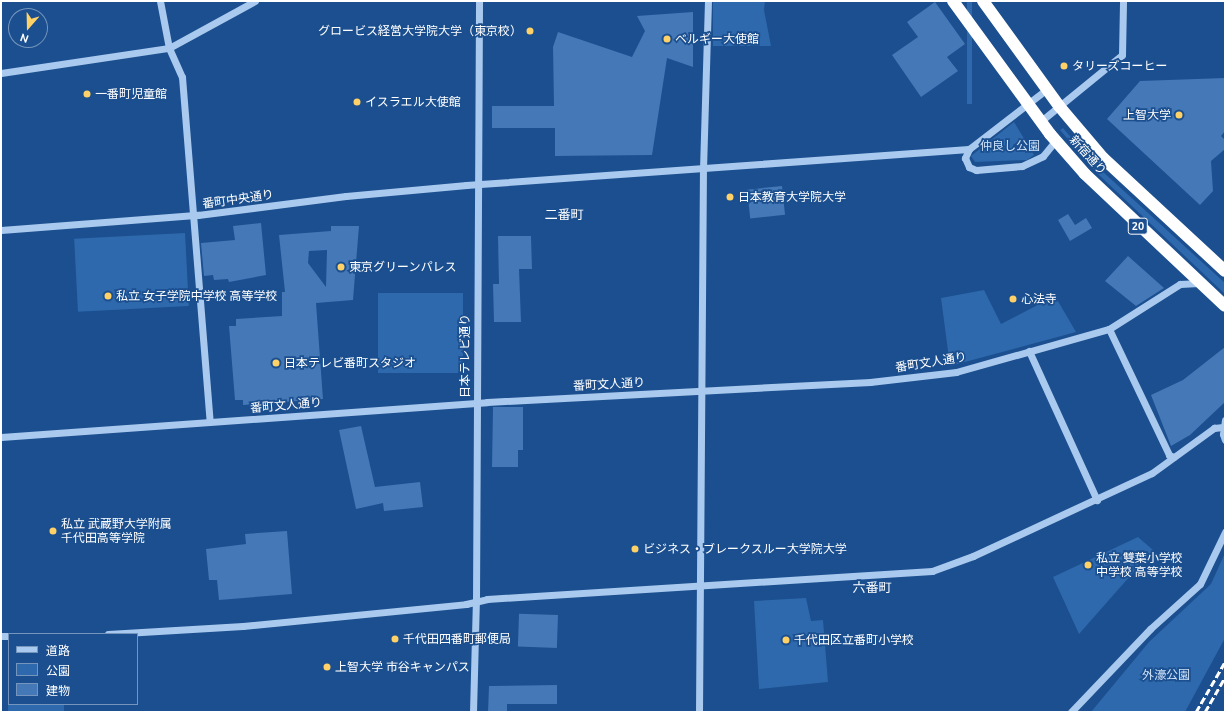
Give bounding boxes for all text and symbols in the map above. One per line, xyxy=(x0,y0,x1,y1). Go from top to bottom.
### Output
north arrow xyxy=(8,8,48,48)
place label: グロービス経営大学院大学（東京校） xyxy=(318,24,522,38)
marker: グロービス経営大学院大学（東京校） xyxy=(525,26,535,36)
text: N xyxy=(18,31,30,45)
place label: ベルギー大使館 xyxy=(675,32,759,46)
marker: ベルギー大使館 xyxy=(662,34,672,44)
place label: タリーズコーヒー xyxy=(1072,59,1168,73)
marker: タリーズコーヒー xyxy=(1059,61,1069,71)
place label: 一番町児童館 xyxy=(95,87,167,101)
marker: 一番町児童館 xyxy=(82,89,92,99)
place label: イスラエル大使館 xyxy=(365,95,461,109)
marker: イスラエル大使館 xyxy=(352,97,362,107)
place label: 上智大学 xyxy=(1123,108,1171,122)
marker: 上智大学 xyxy=(1174,110,1184,120)
street label: 新宿通り xyxy=(1067,132,1109,178)
park label: 仲良し公園 xyxy=(980,139,1040,153)
street label: 番町中央通り xyxy=(201,187,275,211)
place label: 日本教育大学院大学 xyxy=(738,190,846,204)
marker: 日本教育大学院大学 xyxy=(725,192,735,202)
district label: 二番町 xyxy=(545,206,583,222)
road number: 20 xyxy=(1127,217,1149,235)
place label: 東京グリーンパレス xyxy=(349,260,457,274)
marker: 東京グリーンパレス xyxy=(336,262,346,272)
place label: 私立 女子学院中学校 高等学校 xyxy=(116,289,277,303)
marker: 私立 女子学院中学校 高等学校 xyxy=(103,291,113,301)
place label: 心法寺 xyxy=(1021,292,1057,306)
marker: 心法寺 xyxy=(1008,294,1018,304)
street label: 日本テレビ通り xyxy=(458,314,472,398)
street label: 番町文人通り xyxy=(894,349,968,375)
place label: 日本テレビ番町スタジオ xyxy=(284,356,416,370)
marker: 日本テレビ番町スタジオ xyxy=(271,358,281,368)
street label: 番町文人通り xyxy=(573,375,645,393)
street label: 番町文人通り xyxy=(250,395,322,415)
place label: 私立 武蔵野大学附属 千代田高等学院 xyxy=(61,517,172,545)
marker: 私立 武蔵野大学附属 千代田高等学院 xyxy=(48,526,58,536)
place label: ビジネス・ブレークスルー大学院大学 xyxy=(643,542,847,556)
marker: ビジネス・ブレークスルー大学院大学 xyxy=(630,544,640,554)
place label: 私立 雙葉小学校 中学校 高等学校 xyxy=(1096,551,1183,579)
marker: 私立 雙葉小学校 中学校 高等学校 xyxy=(1083,560,1093,570)
district label: 六番町 xyxy=(853,579,891,595)
place label: 千代田四番町郵便局 xyxy=(403,632,511,646)
legend xyxy=(8,633,138,705)
place label: 千代田区立番町小学校 xyxy=(794,633,914,647)
marker: 千代田四番町郵便局 xyxy=(390,634,400,644)
marker: 千代田区立番町小学校 xyxy=(781,635,791,645)
text: 道路 xyxy=(46,644,70,657)
place label: 上智大学 市谷キャンパス xyxy=(335,660,470,674)
marker: 上智大学 市谷キャンパス xyxy=(322,662,332,672)
text: 公園 xyxy=(46,664,70,677)
park label: 外濠公園 xyxy=(1142,668,1190,682)
text: 建物 xyxy=(46,684,70,697)

